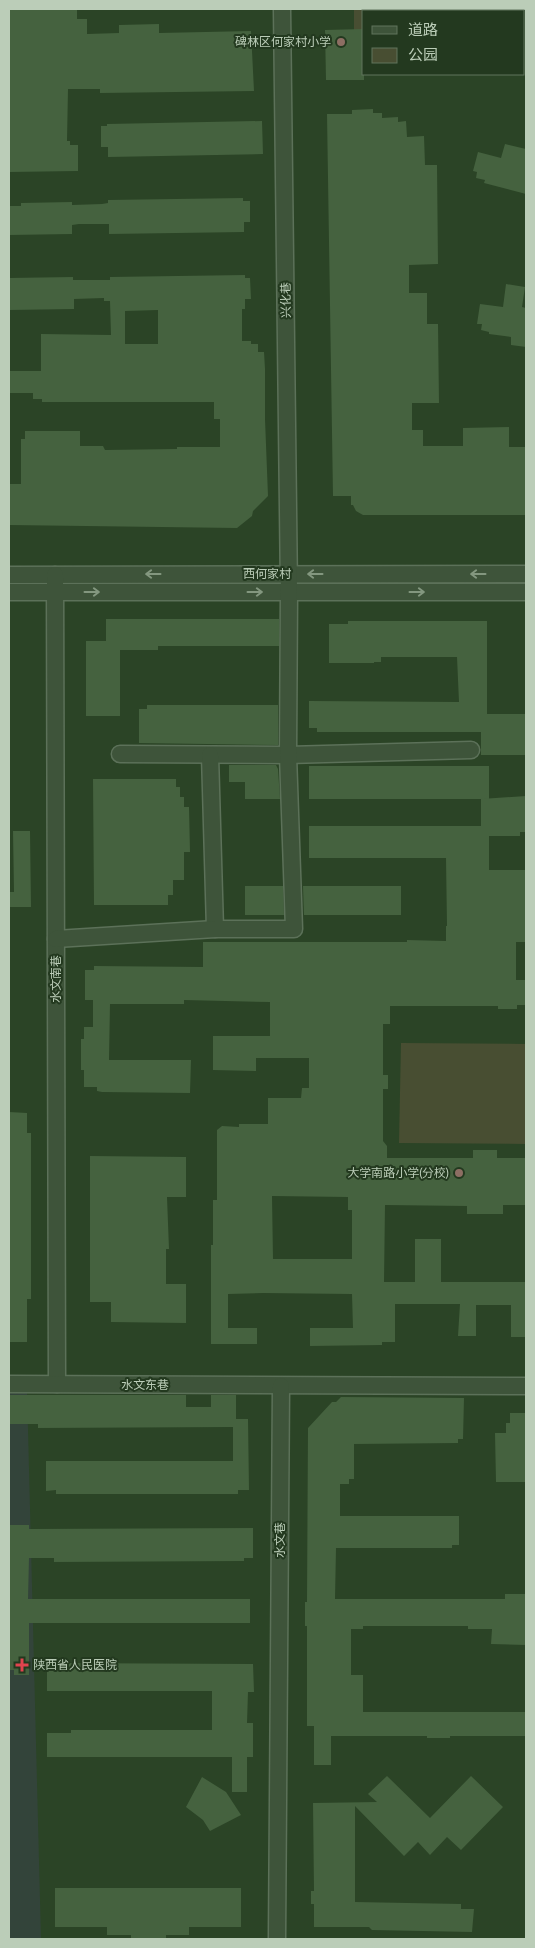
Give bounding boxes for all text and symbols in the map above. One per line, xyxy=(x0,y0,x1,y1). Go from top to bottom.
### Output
legend xyxy=(362,10,525,75)
text: 道路 xyxy=(408,21,438,38)
place label: 碑林区何家村小学 xyxy=(235,35,331,49)
marker: 碑林区何家村小学 xyxy=(335,36,347,48)
text: 公园 xyxy=(408,46,438,63)
street label: 兴化巷 xyxy=(279,282,293,318)
street label: 西何家村 xyxy=(243,567,292,581)
one-way arrow xyxy=(145,569,161,579)
one-way arrow xyxy=(307,569,324,579)
one-way arrow xyxy=(470,569,486,579)
one-way arrow xyxy=(84,587,100,597)
one-way arrow xyxy=(246,587,263,597)
one-way arrow xyxy=(409,587,425,597)
street label: 水文南巷 xyxy=(49,955,63,1003)
place label: 大学南路小学(分校) xyxy=(347,1166,449,1180)
marker: 大学南路小学(分校) xyxy=(453,1167,465,1179)
street label: 水文东巷 xyxy=(121,1378,169,1392)
street label: 水文巷 xyxy=(273,1522,287,1558)
marker: 陕西省人民医院 xyxy=(15,1658,29,1672)
place label: 陕西省人民医院 xyxy=(33,1658,117,1672)

